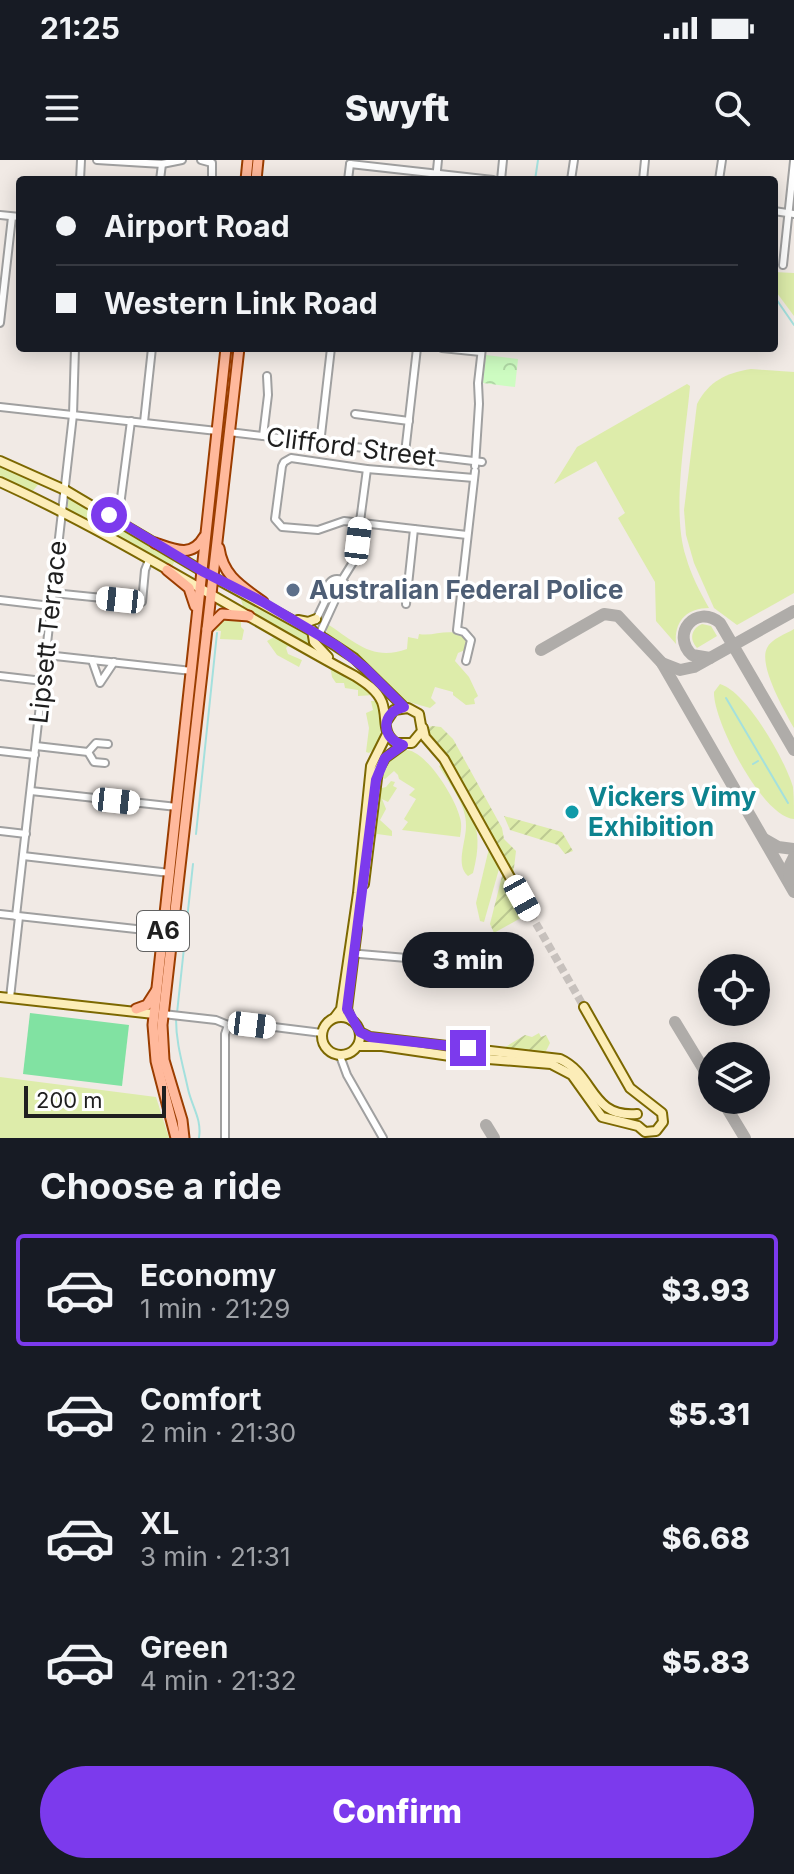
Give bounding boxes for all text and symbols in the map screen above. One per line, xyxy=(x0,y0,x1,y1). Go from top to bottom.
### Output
text: 21:25 xyxy=(40,10,120,46)
icon: menu xyxy=(40,86,84,130)
text: Swyft xyxy=(345,86,449,130)
icon: search xyxy=(710,86,754,130)
text: Airport Road xyxy=(104,208,290,244)
text: Western Link Road xyxy=(104,285,378,321)
street label: Clifford Street xyxy=(265,421,438,472)
route start xyxy=(91,497,127,533)
car xyxy=(343,516,373,566)
street label: Lipsett Terrace xyxy=(22,539,73,725)
place label: Australian Federal Police xyxy=(309,574,623,605)
marker: Australian Federal Police xyxy=(284,581,302,599)
car xyxy=(95,586,145,614)
place label: Vickers Vimy Exhibition xyxy=(588,781,757,842)
car xyxy=(91,787,141,815)
marker: Vickers Vimy Exhibition xyxy=(563,803,581,821)
car xyxy=(500,871,544,925)
road number: A6 xyxy=(137,911,189,951)
callout: 3 min xyxy=(402,932,534,988)
text: 3 min xyxy=(433,944,503,975)
map controls xyxy=(698,954,770,1114)
button: locate xyxy=(698,954,770,1026)
car xyxy=(227,1010,277,1040)
route end xyxy=(450,1030,486,1066)
button: layers xyxy=(698,1042,770,1114)
scale bar xyxy=(24,1082,166,1118)
text: 200 m xyxy=(36,1087,103,1113)
text: Choose a ride xyxy=(40,1164,282,1208)
icon: car xyxy=(44,1254,116,1326)
text: Economy xyxy=(140,1257,276,1293)
text: $3.93 xyxy=(661,1272,750,1308)
text: 1 min · 21:29 xyxy=(140,1293,290,1324)
icon: car xyxy=(44,1378,116,1450)
text: Comfort xyxy=(140,1381,261,1417)
text: $5.31 xyxy=(668,1396,750,1432)
text: 2 min · 21:30 xyxy=(140,1417,296,1448)
icon: car xyxy=(44,1502,116,1574)
text: XL xyxy=(140,1505,179,1541)
text: $6.68 xyxy=(662,1520,750,1556)
text: 3 min · 21:31 xyxy=(140,1541,290,1572)
icon: car xyxy=(44,1626,116,1698)
text: Green xyxy=(140,1629,228,1665)
text: $5.83 xyxy=(662,1644,750,1680)
text: 4 min · 21:32 xyxy=(140,1665,297,1696)
button: Confirm xyxy=(40,1766,754,1858)

